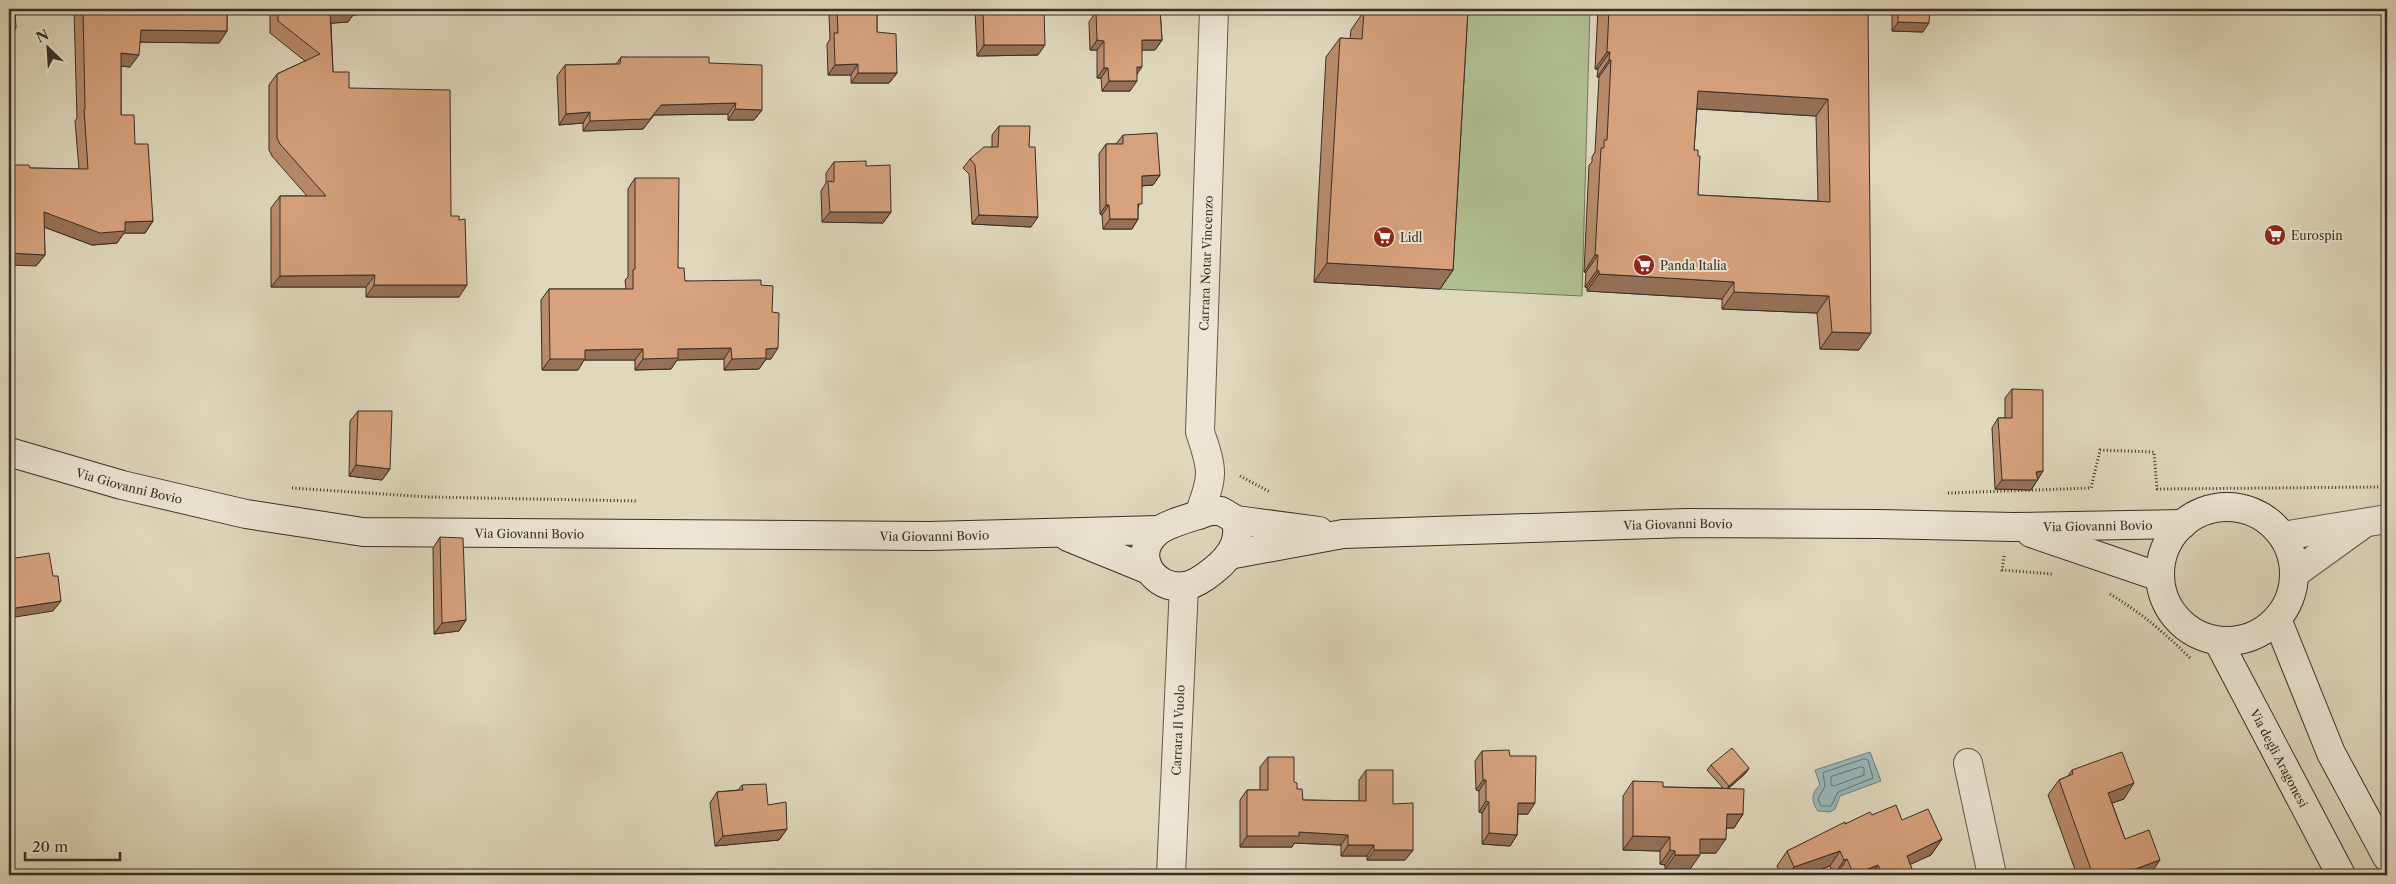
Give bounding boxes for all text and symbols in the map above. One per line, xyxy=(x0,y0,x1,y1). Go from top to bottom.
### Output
north arrow xyxy=(22,22,72,72)
text: N xyxy=(33,25,52,47)
street label: Carrara Notar Vincenzo xyxy=(1196,195,1215,331)
supermarket icon: Eurospin xyxy=(2263,223,2287,247)
supermarket icon: Lidl xyxy=(1372,225,1396,249)
place label: Eurospin xyxy=(2291,228,2343,243)
place label: Lidl xyxy=(1400,230,1423,245)
supermarket icon: Panda Italia xyxy=(1632,253,1656,277)
place label: Panda Italia xyxy=(1660,258,1727,273)
street label: Via Giovanni Bovio xyxy=(73,464,184,506)
street label: Via Giovanni Bovio xyxy=(1622,515,1733,533)
street label: Via Giovanni Bovio xyxy=(2042,517,2153,534)
street label: Via Giovanni Bovio xyxy=(474,525,584,541)
street label: Via Giovanni Bovio xyxy=(879,527,989,544)
street label: Carrara Il Vuolo xyxy=(1168,684,1187,776)
street label: Via degli Aragonesi xyxy=(2247,705,2312,810)
scale bar xyxy=(25,829,120,861)
text: 20 m xyxy=(32,837,68,856)

